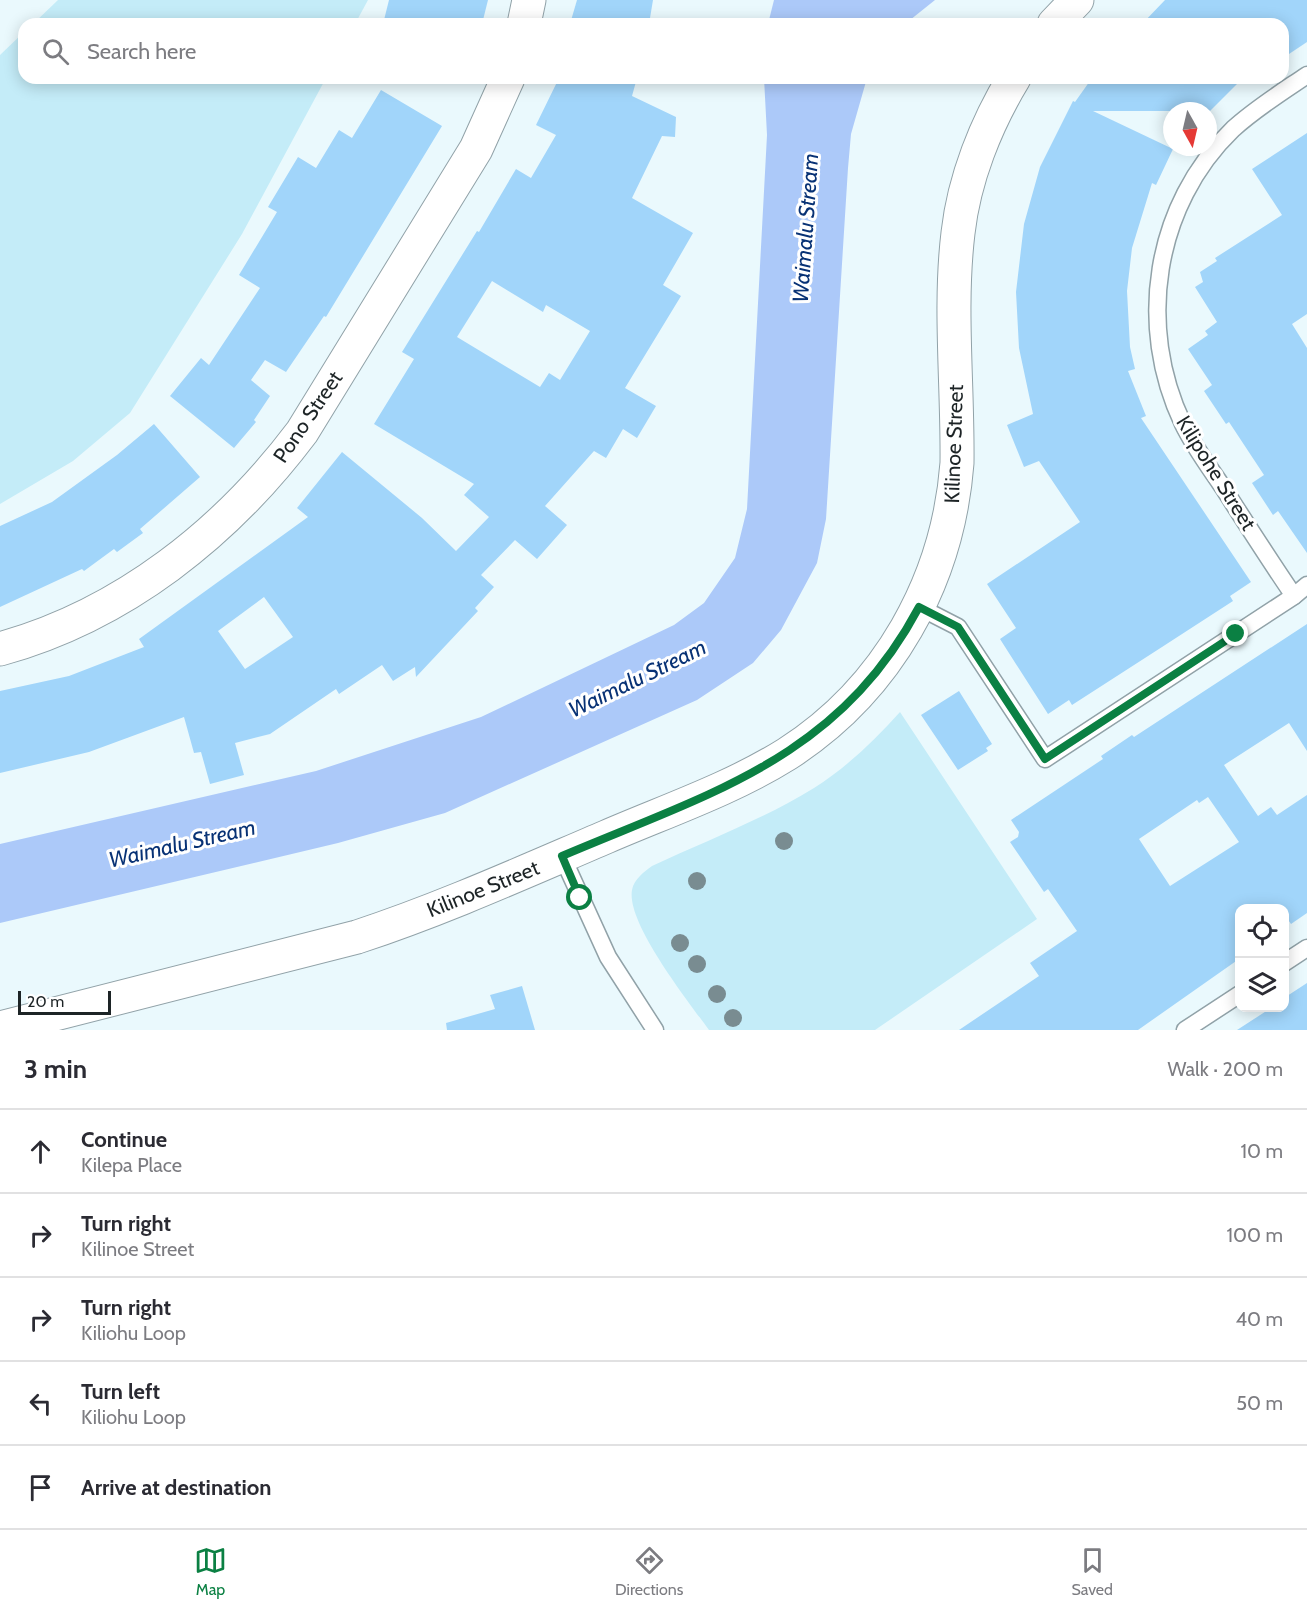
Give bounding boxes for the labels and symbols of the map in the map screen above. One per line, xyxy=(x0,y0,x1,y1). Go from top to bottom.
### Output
north arrow xyxy=(1163,102,1217,156)
water label: Waimalu Stream xyxy=(787,152,824,304)
street label: Pono Street xyxy=(268,366,347,467)
street label: Kilinoe Street xyxy=(939,384,968,504)
street label: Kilipohe Street xyxy=(1171,411,1262,535)
route end xyxy=(1222,620,1248,646)
water label: Waimalu Stream xyxy=(564,633,710,723)
water label: Waimalu Stream xyxy=(106,813,258,873)
street label: Kilinoe Street xyxy=(423,855,543,922)
route start xyxy=(566,884,592,910)
scale bar xyxy=(18,988,111,1016)

